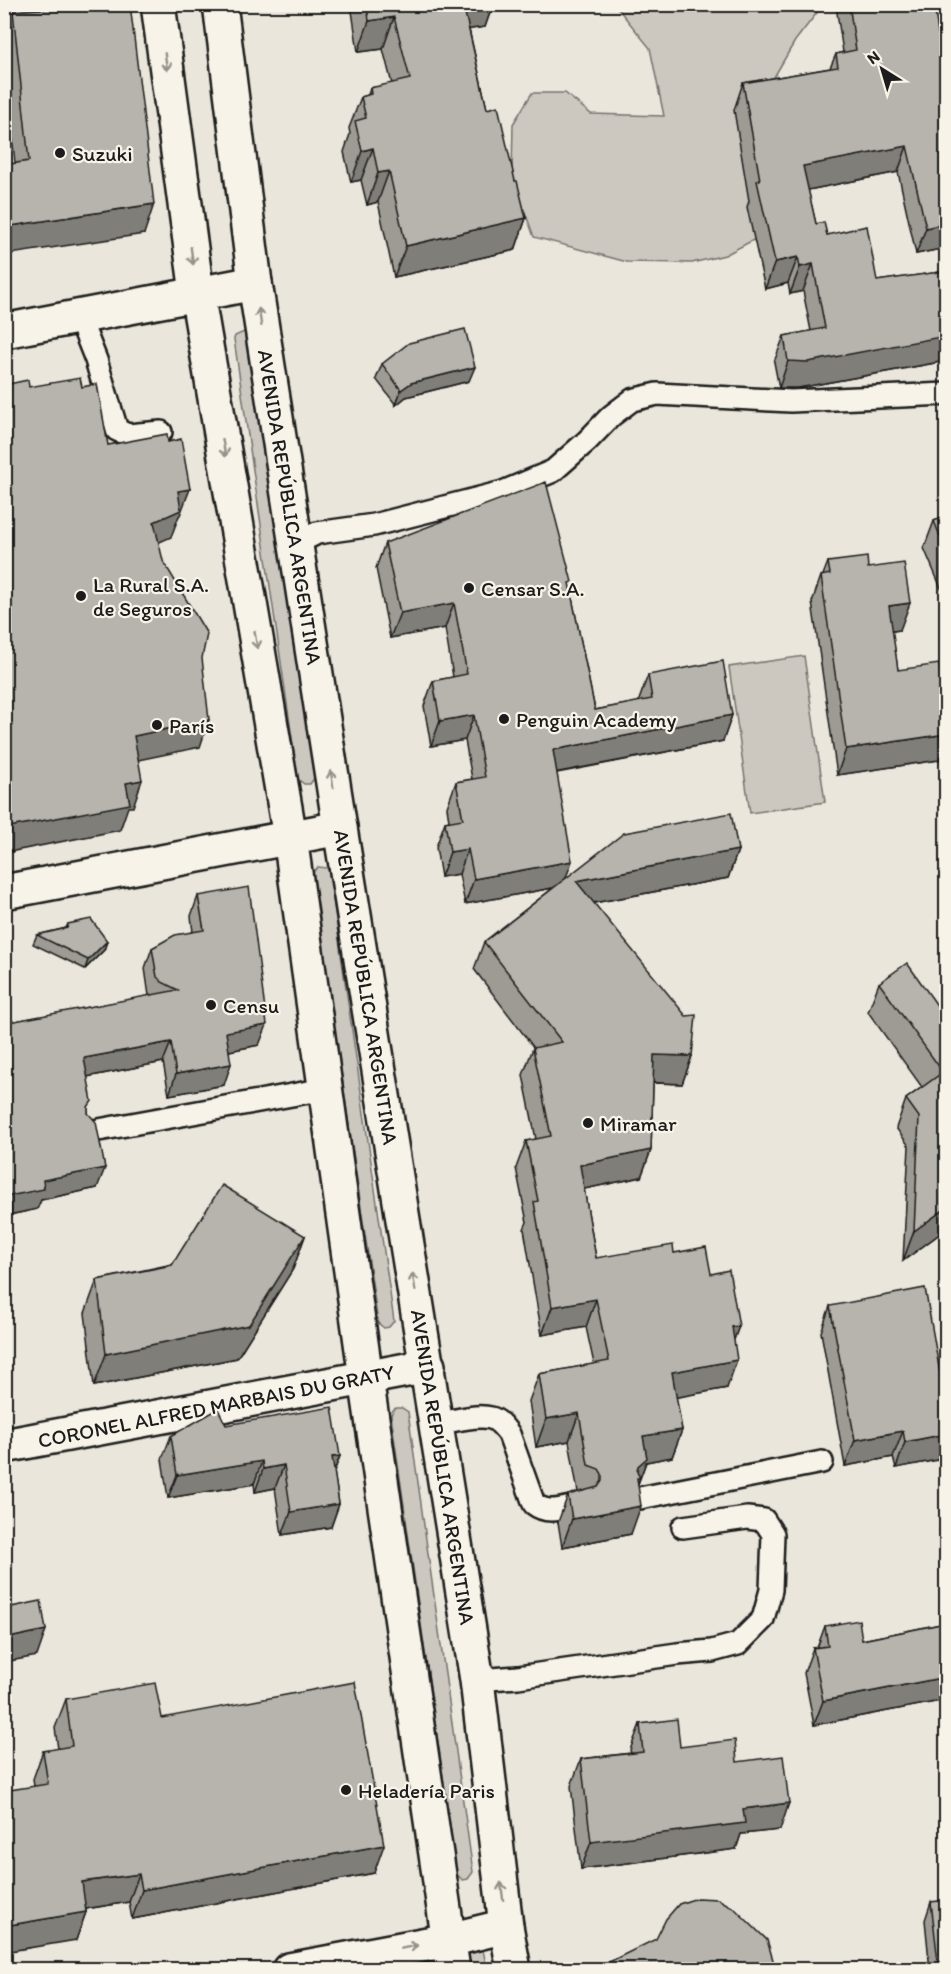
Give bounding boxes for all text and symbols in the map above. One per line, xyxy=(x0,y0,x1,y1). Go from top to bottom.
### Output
north arrow xyxy=(852,39,912,99)
text: N xyxy=(863,47,883,68)
one-way arrow xyxy=(160,52,171,72)
place label: Suzuki xyxy=(72,141,133,166)
marker: Suzuki xyxy=(53,146,67,160)
one-way arrow xyxy=(186,245,197,265)
one-way arrow xyxy=(254,307,265,327)
street label: AVENIDA REPÚBLICA ARGENTINA xyxy=(253,348,327,667)
one-way arrow xyxy=(218,438,229,457)
place label: La Rural S.A. de Seguros xyxy=(93,572,209,621)
place label: Censar S.A. xyxy=(481,576,585,601)
marker: Censar S.A. xyxy=(462,581,476,595)
marker: La Rural S.A. de Seguros xyxy=(74,589,88,603)
one-way arrow xyxy=(251,630,262,650)
place label: Penguin Academy xyxy=(516,707,676,732)
marker: Penguin Academy xyxy=(497,712,511,726)
place label: París xyxy=(169,713,214,738)
marker: París xyxy=(150,718,164,732)
one-way arrow xyxy=(326,770,337,789)
street label: AVENIDA REPÚBLICA ARGENTINA xyxy=(329,828,403,1147)
place label: Censu xyxy=(223,993,279,1018)
marker: Censu xyxy=(204,998,218,1012)
place label: Miramar xyxy=(600,1111,677,1136)
marker: Miramar xyxy=(581,1116,595,1130)
one-way arrow xyxy=(408,1273,419,1293)
street label: AVENIDA REPÚBLICA ARGENTINA xyxy=(406,1308,480,1627)
street label: CORONEL ALFRED MARBAIS DU GRATY xyxy=(36,1359,396,1453)
place label: Heladería Paris xyxy=(358,1778,495,1803)
marker: Heladería Paris xyxy=(339,1783,353,1797)
one-way arrow xyxy=(496,1882,507,1901)
one-way arrow xyxy=(398,1942,418,1953)

